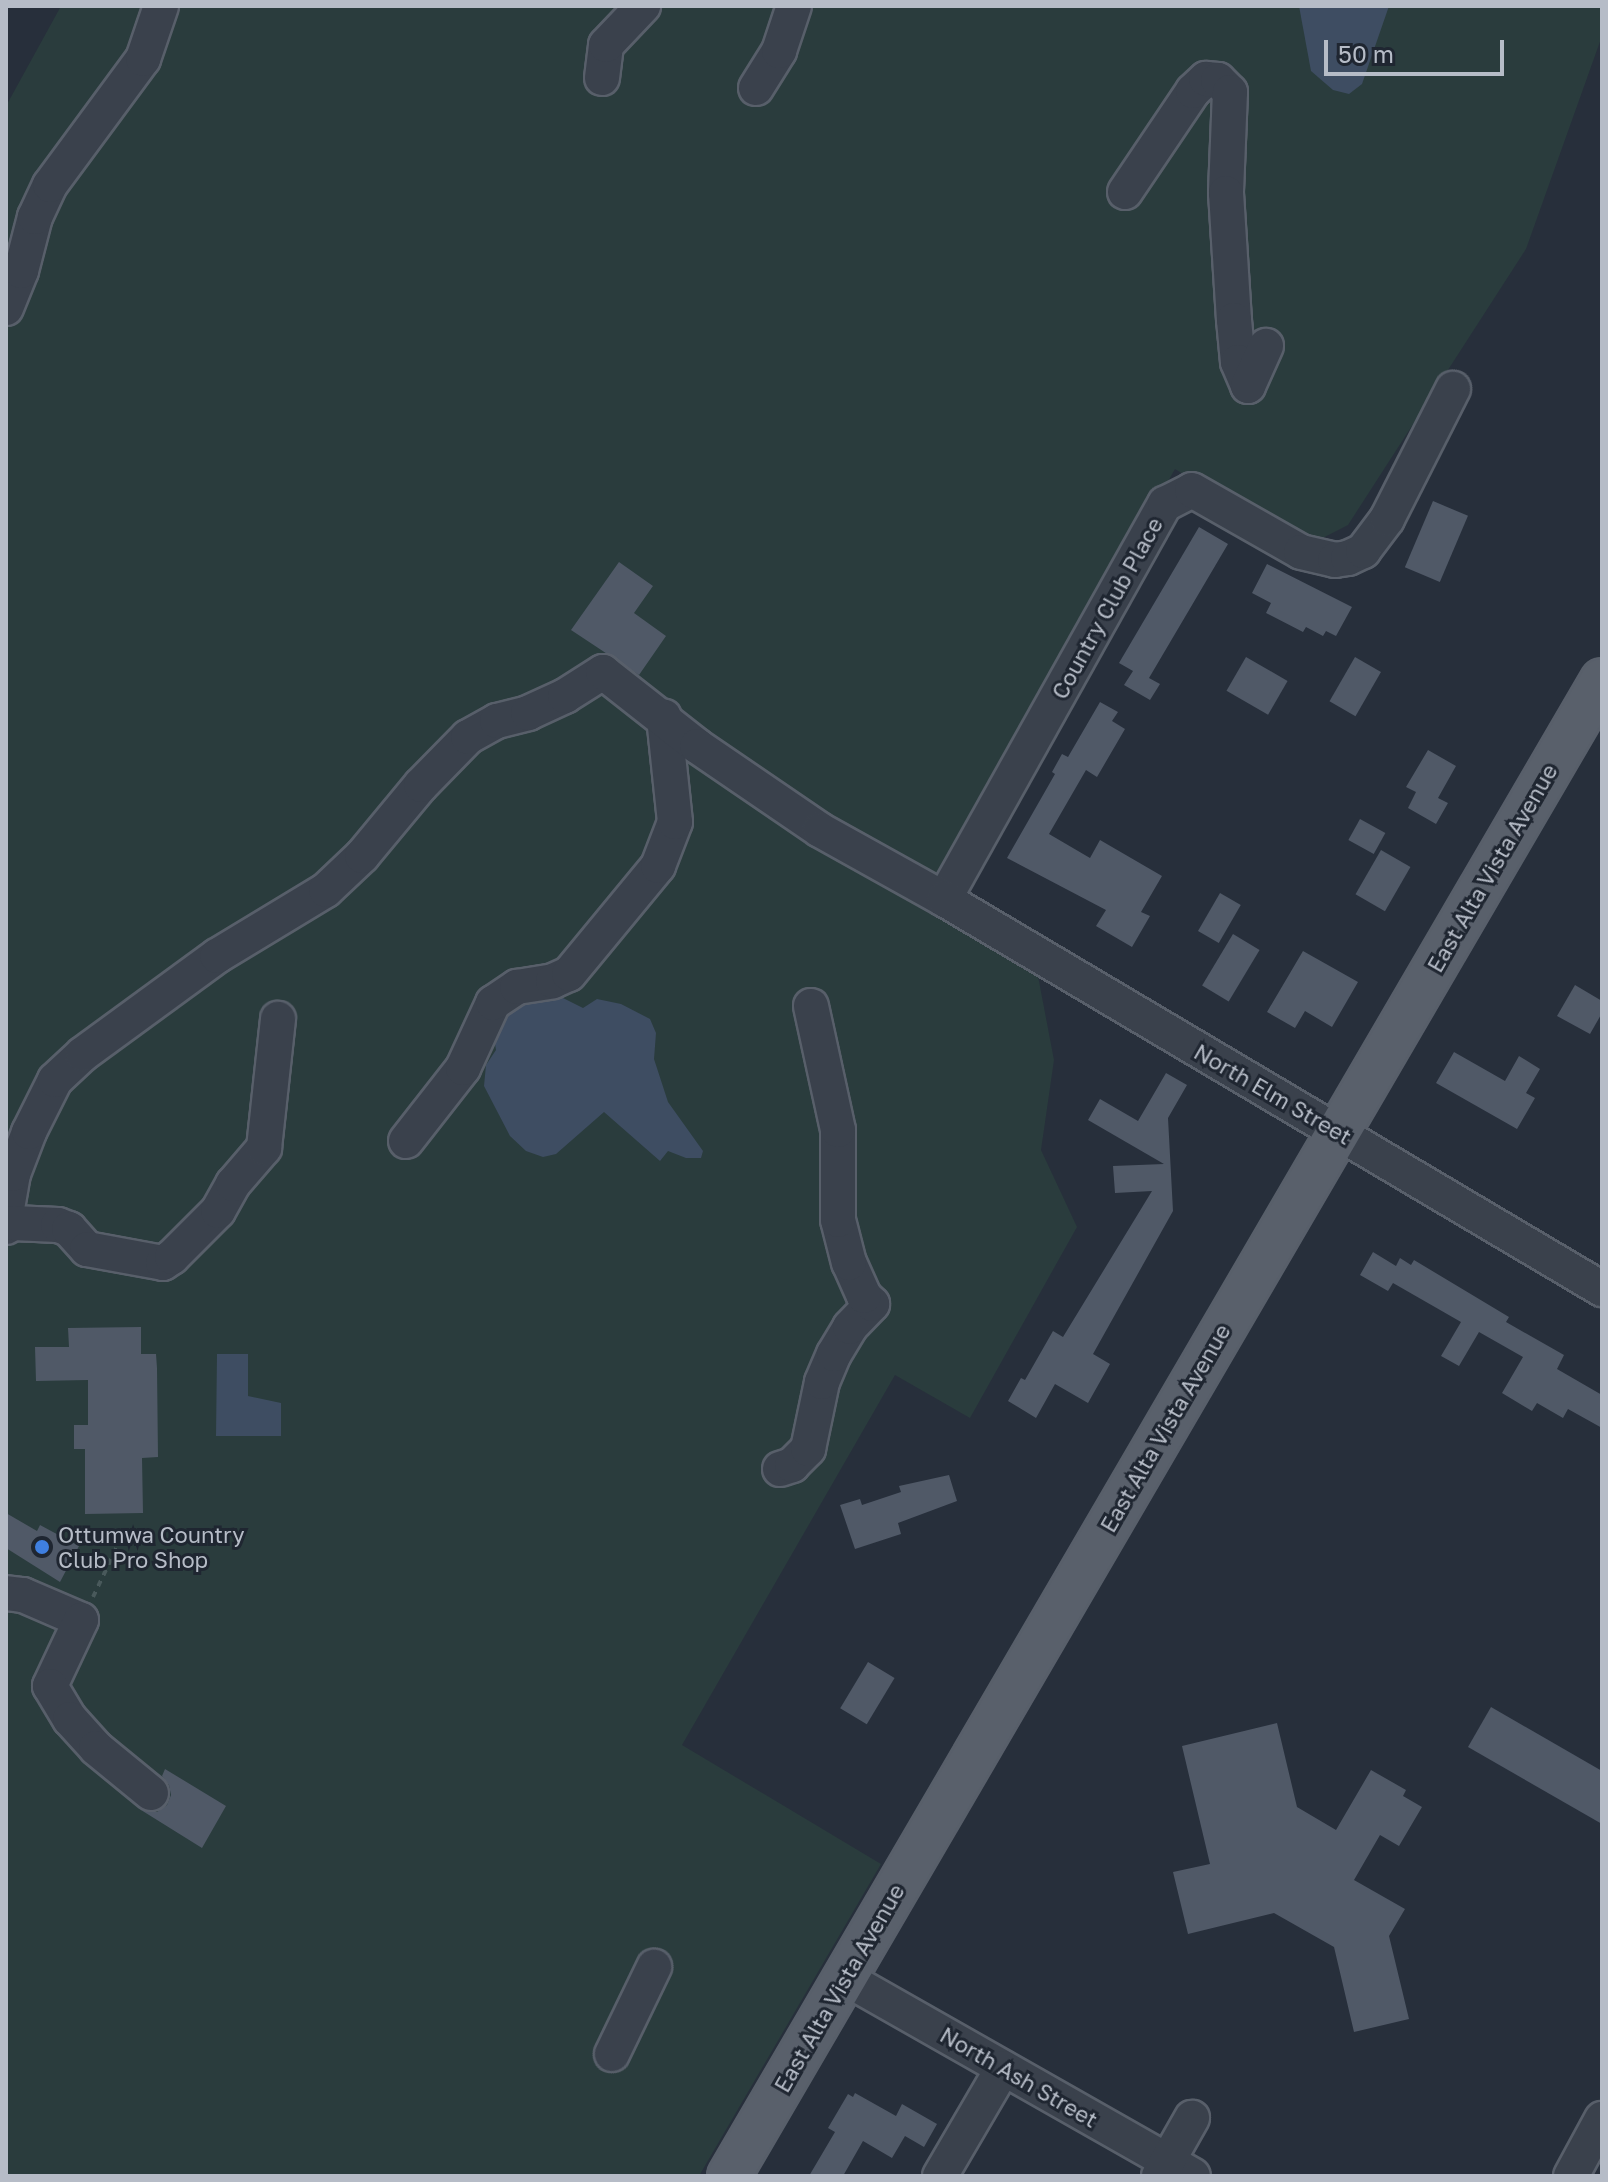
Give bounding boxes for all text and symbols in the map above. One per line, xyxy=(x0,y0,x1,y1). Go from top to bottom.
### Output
scale bar xyxy=(1328,24,1508,74)
text: 50 m xyxy=(1338,39,1394,68)
street label: Country Club Place xyxy=(1046,513,1168,703)
street label: East Alta Vista Avenue xyxy=(1422,759,1562,977)
street label: North Elm Street xyxy=(1190,1038,1356,1150)
street label: East Alta Vista Avenue xyxy=(1095,1319,1235,1537)
place label: Ottumwa Country Club Pro Shop xyxy=(58,1521,245,1572)
marker: Ottumwa Country Club Pro Shop xyxy=(33,1538,51,1556)
street label: East Alta Vista Avenue xyxy=(769,1879,909,2097)
street label: North Ash Street xyxy=(936,2021,1102,2133)

